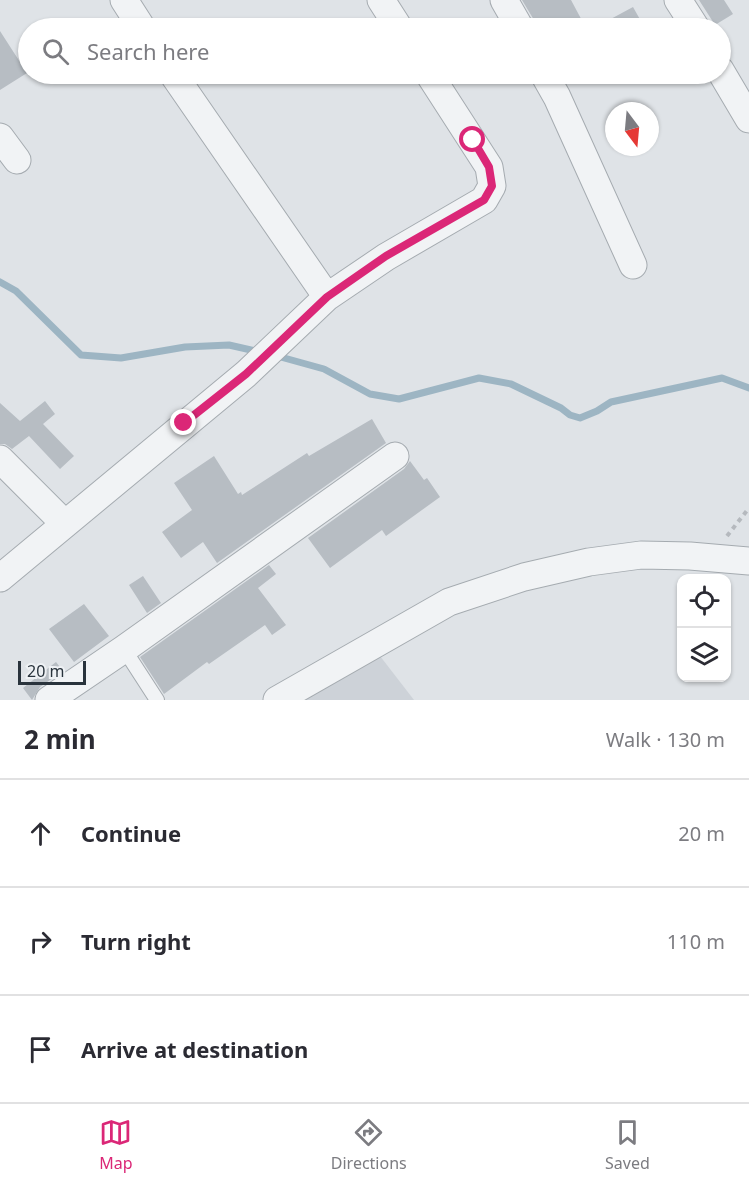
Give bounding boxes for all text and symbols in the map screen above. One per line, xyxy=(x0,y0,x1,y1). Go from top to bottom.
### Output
search box xyxy=(18,18,731,84)
icon: search xyxy=(39,35,72,68)
text: Search here xyxy=(87,36,209,66)
north arrow xyxy=(605,102,659,156)
route start xyxy=(459,126,485,152)
route end xyxy=(170,409,196,435)
map controls xyxy=(677,574,731,682)
button: locate xyxy=(677,574,731,628)
button: layers xyxy=(677,628,731,682)
scale bar xyxy=(18,658,86,686)
text: 20 m xyxy=(27,660,64,682)
text: 2 min xyxy=(24,721,96,757)
text: Walk · 130 m xyxy=(606,726,725,753)
icon: ahead xyxy=(24,817,57,850)
text: Continue xyxy=(81,818,181,848)
text: 20 m xyxy=(678,820,725,847)
icon: right xyxy=(24,925,57,958)
text: Turn right xyxy=(81,926,191,956)
text: 110 m xyxy=(667,928,725,955)
icon: arrive xyxy=(24,1033,57,1066)
text: Arrive at destination xyxy=(81,1034,308,1064)
tab: Map xyxy=(99,1116,132,1174)
tab: Directions xyxy=(331,1116,407,1174)
tab: Saved xyxy=(605,1116,650,1174)

